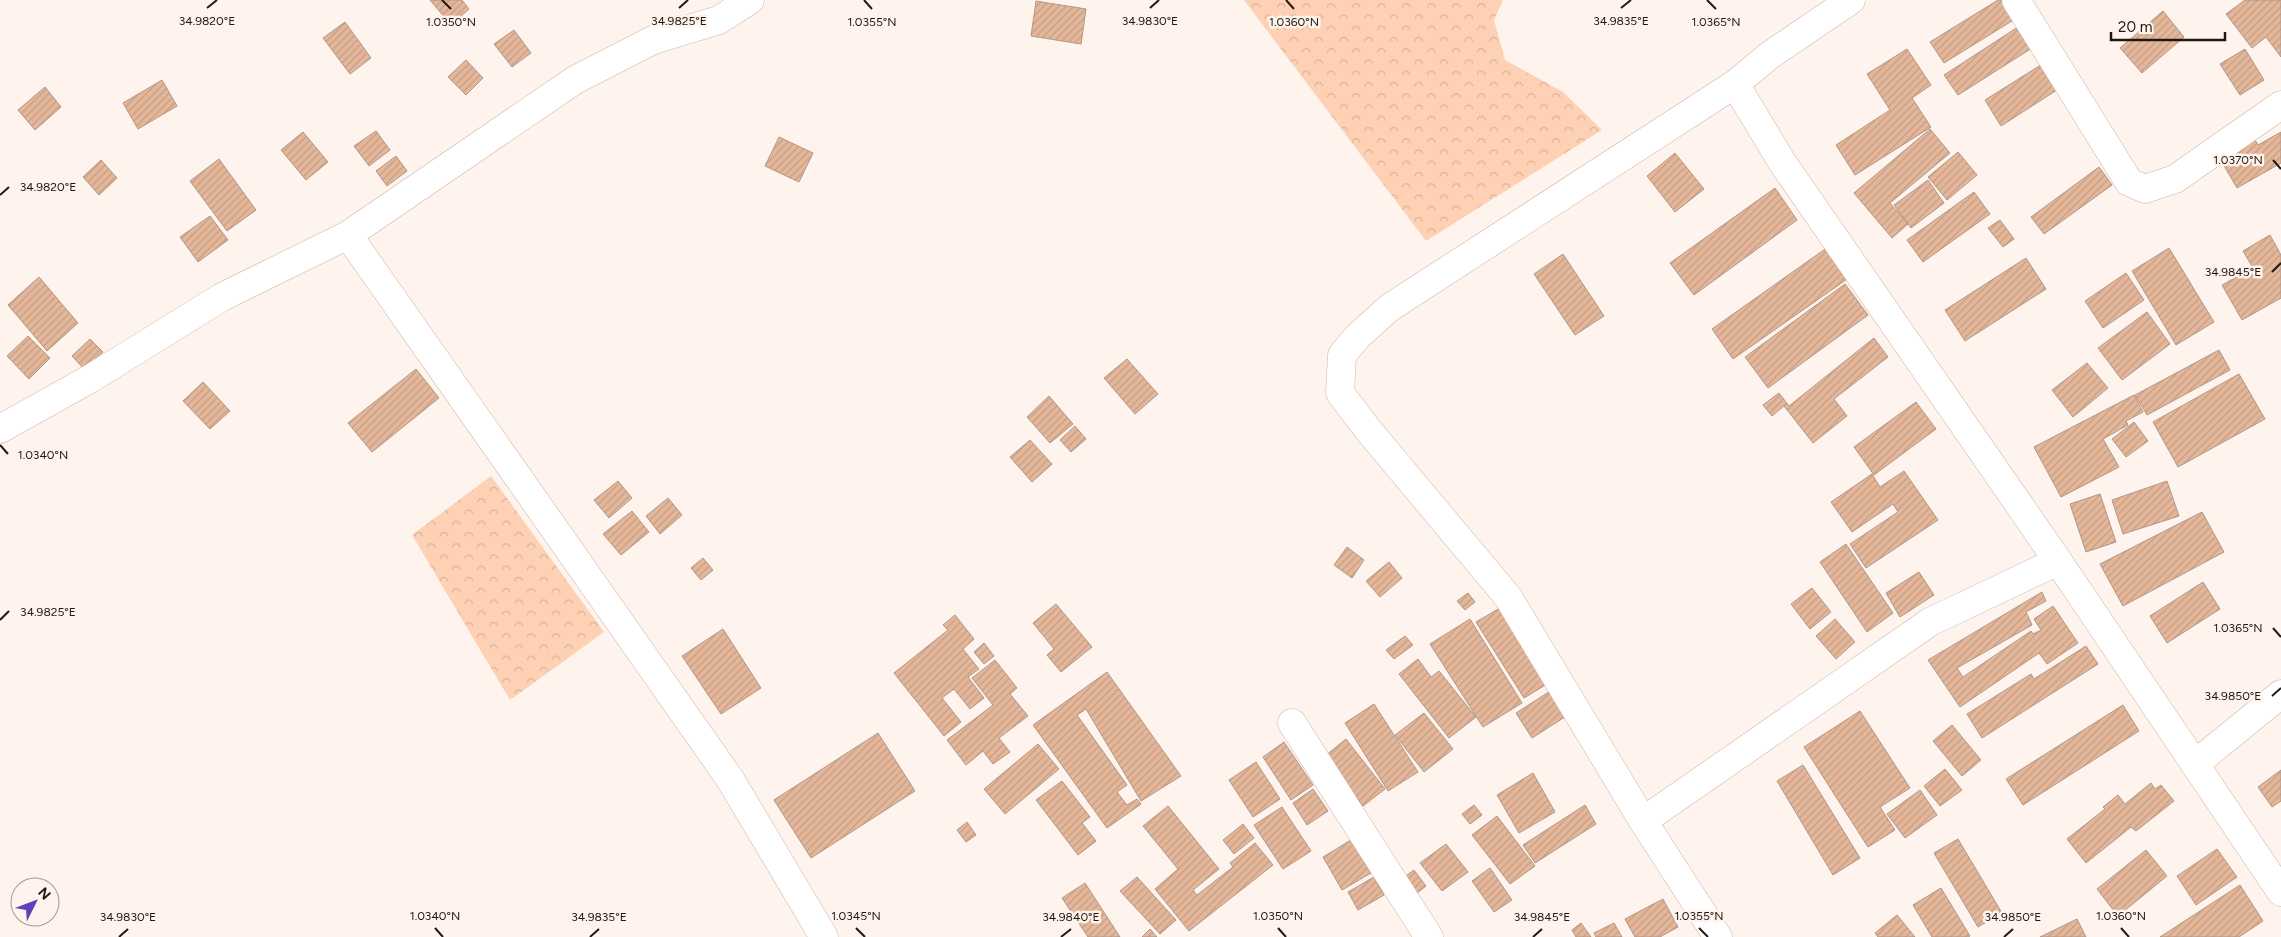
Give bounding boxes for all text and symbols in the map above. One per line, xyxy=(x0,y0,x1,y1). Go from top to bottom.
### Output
scale bar xyxy=(2111,10,2225,42)
text: 34.9820°E xyxy=(179,14,235,28)
text: 34.9825°E xyxy=(651,14,707,28)
text: 34.9830°E xyxy=(1122,14,1178,28)
text: 34.9835°E xyxy=(1593,14,1649,28)
text: 1.0350°N xyxy=(426,15,476,29)
text: 1.0355°N xyxy=(847,15,897,29)
text: 1.0360°N xyxy=(1269,15,1319,29)
text: 1.0365°N xyxy=(1691,15,1741,29)
text: 20 m xyxy=(2118,18,2152,36)
text: 1.0370°N xyxy=(2213,153,2263,167)
text: 34.9820°E xyxy=(20,180,76,194)
text: 34.9845°E xyxy=(2205,265,2261,279)
text: 1.0340°N xyxy=(18,448,68,462)
text: 34.9825°E xyxy=(20,605,76,619)
text: 1.0365°N xyxy=(2213,621,2263,635)
text: 34.9850°E xyxy=(2205,689,2261,703)
north arrow xyxy=(10,877,60,927)
text: N xyxy=(34,884,54,903)
text: 1.0340°N xyxy=(410,909,460,923)
text: 1.0345°N xyxy=(831,909,881,923)
text: 1.0350°N xyxy=(1253,909,1303,923)
text: 1.0355°N xyxy=(1674,909,1724,923)
text: 1.0360°N xyxy=(2096,909,2146,923)
text: 34.9830°E xyxy=(100,910,156,924)
text: 34.9835°E xyxy=(571,910,627,924)
text: 34.9840°E xyxy=(1042,910,1100,924)
text: 34.9845°E xyxy=(1514,910,1570,924)
text: 34.9850°E xyxy=(1985,910,2041,924)

